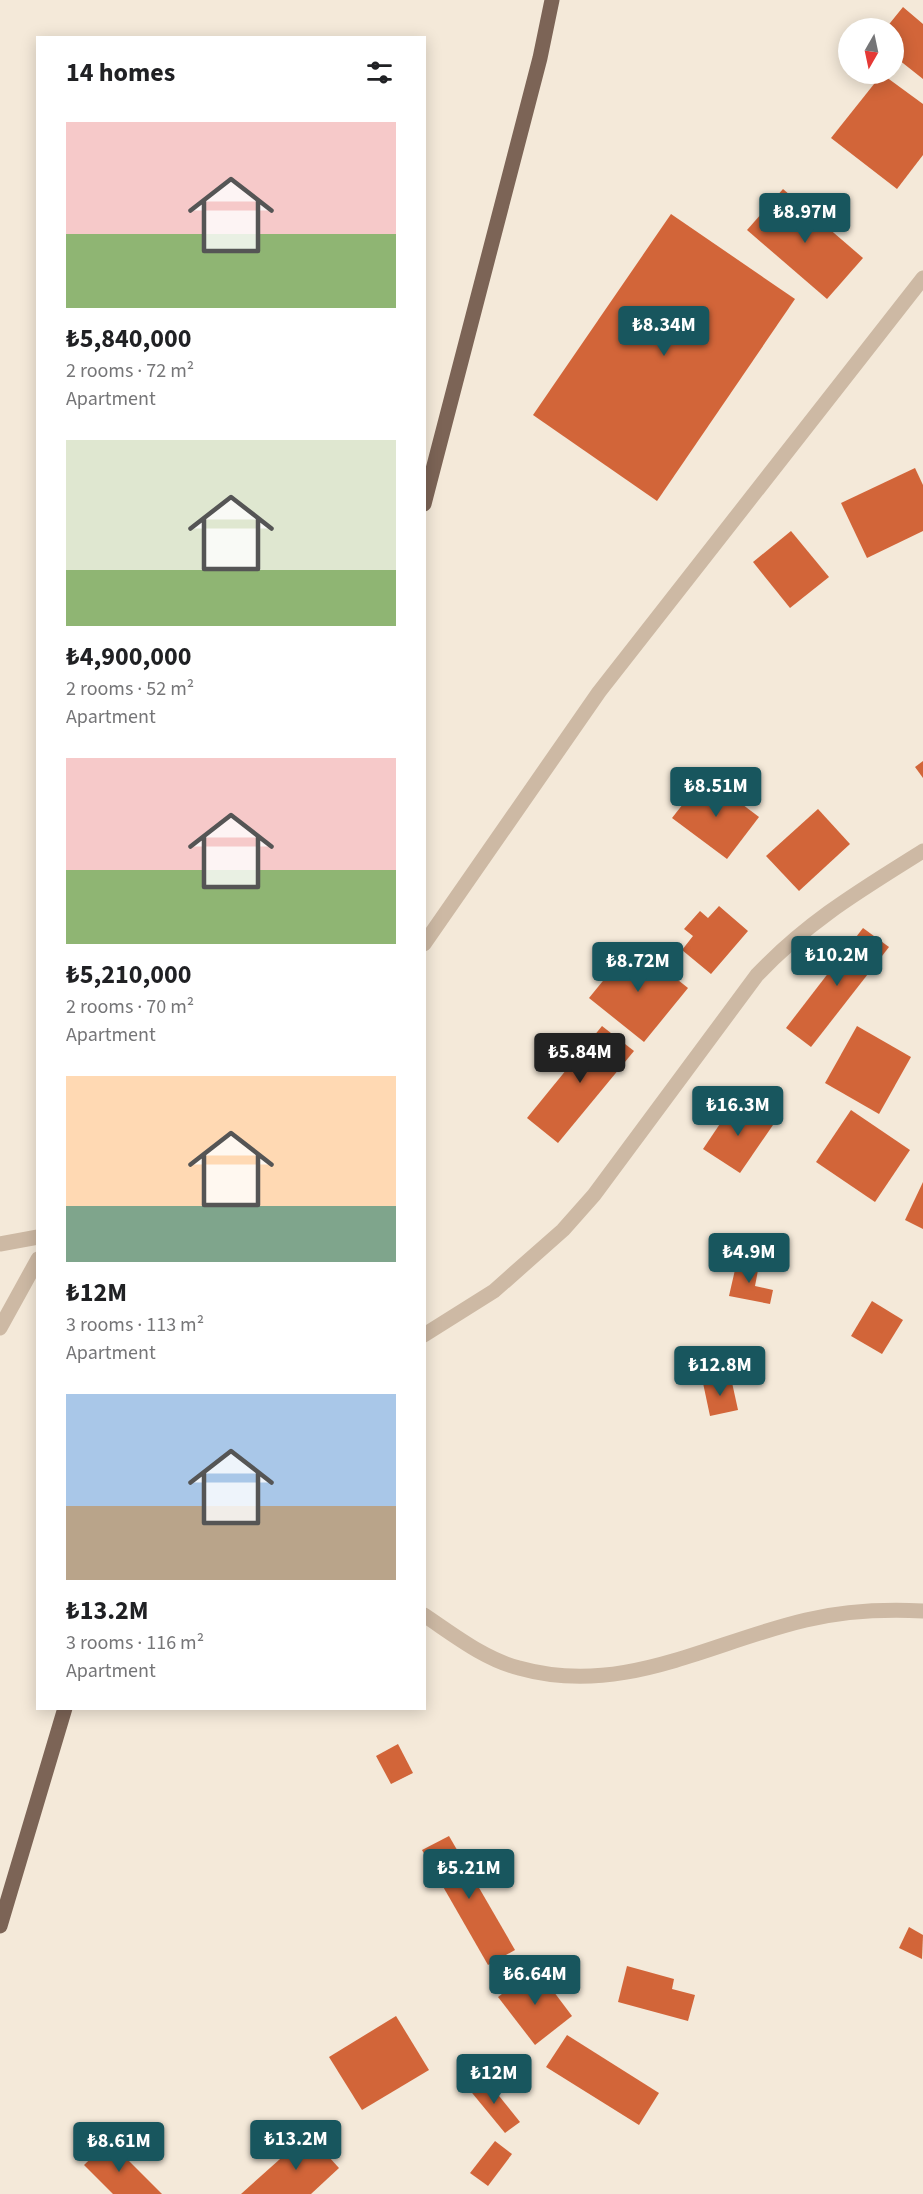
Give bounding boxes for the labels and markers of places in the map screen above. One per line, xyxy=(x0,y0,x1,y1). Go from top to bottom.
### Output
pin: ₺8.97M xyxy=(756,193,854,244)
pin: ₺8.34M xyxy=(615,306,713,357)
pin: ₺8.51M xyxy=(667,767,765,818)
pin: ₺10.2M xyxy=(788,936,886,987)
pin: ₺8.72M xyxy=(589,942,687,993)
pin: ₺5.84M xyxy=(531,1033,629,1084)
pin: ₺16.3M xyxy=(689,1086,787,1137)
pin: ₺4.9M xyxy=(707,1233,791,1284)
pin: ₺12.8M xyxy=(671,1346,769,1397)
pin: ₺5.21M xyxy=(420,1849,518,1900)
pin: ₺6.64M xyxy=(486,1955,584,2006)
pin: ₺12M xyxy=(458,2054,530,2105)
pin: ₺13.2M xyxy=(247,2120,345,2171)
pin: ₺8.61M xyxy=(70,2122,168,2173)

